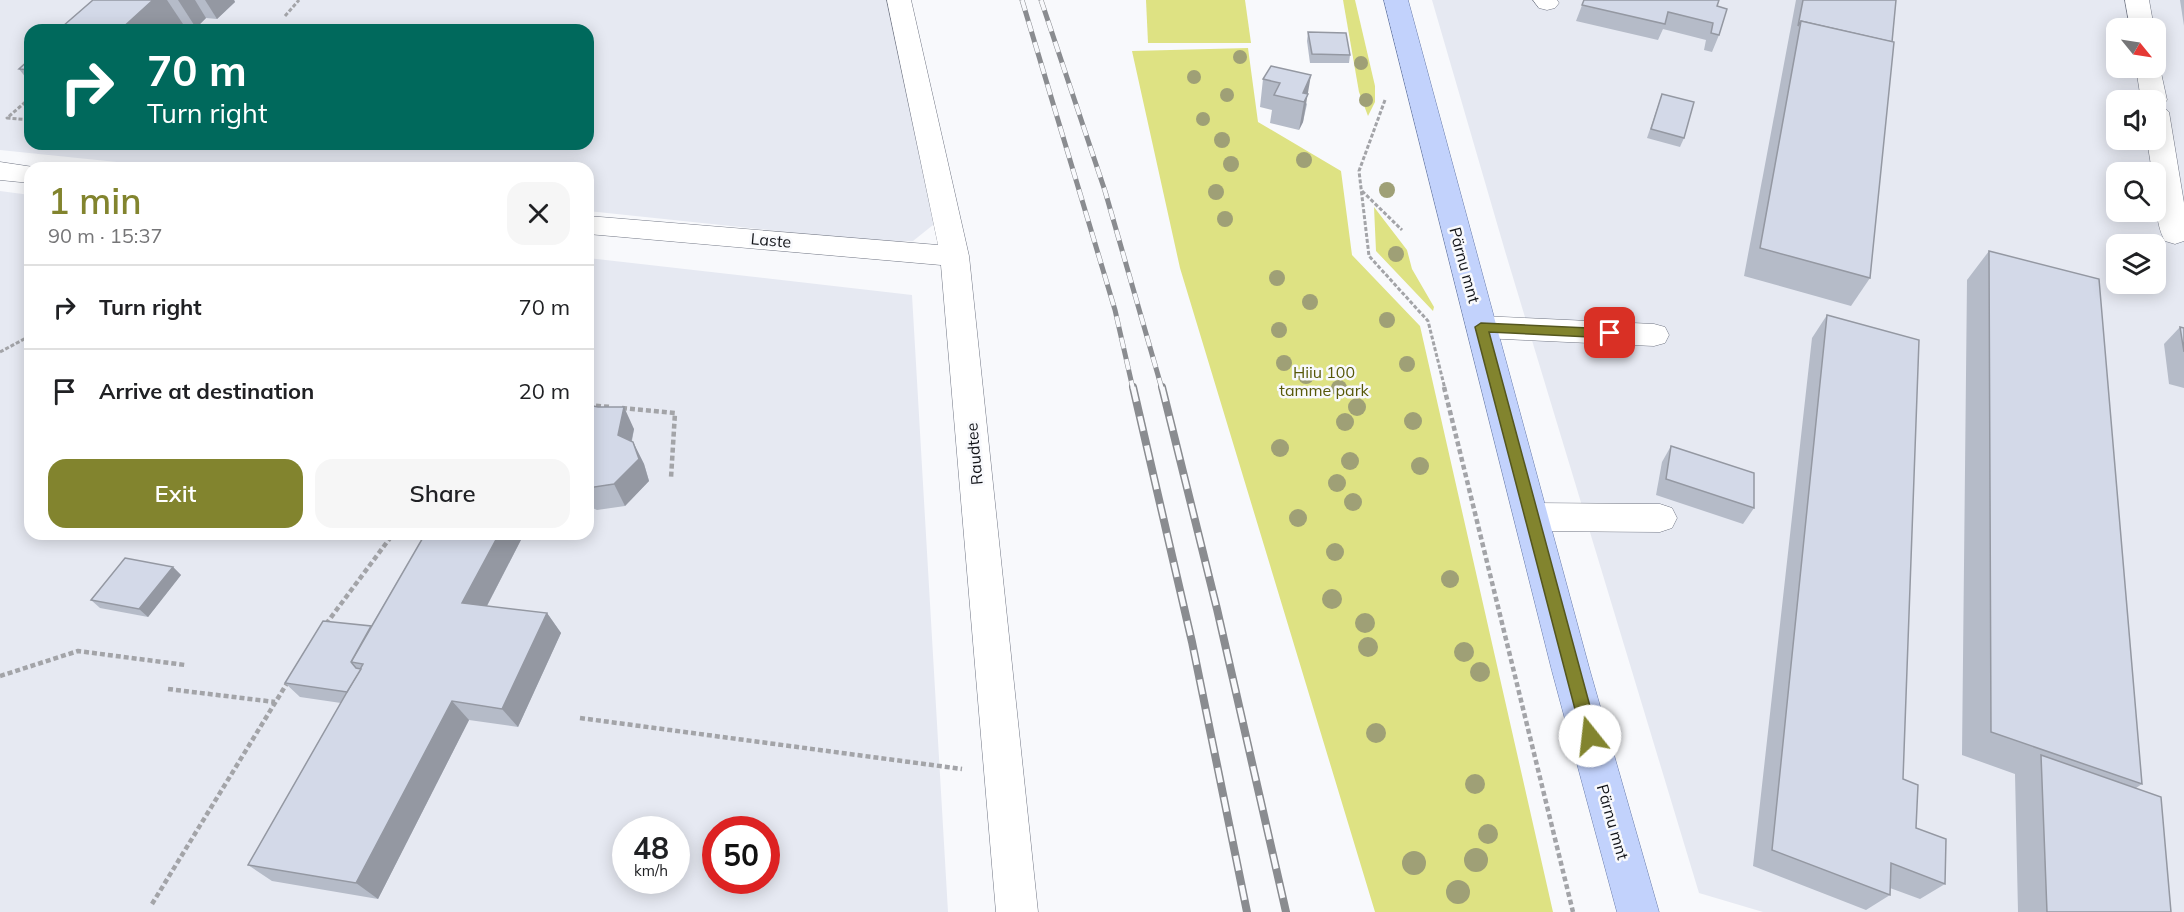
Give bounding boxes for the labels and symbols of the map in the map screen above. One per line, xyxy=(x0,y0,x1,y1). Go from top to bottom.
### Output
north arrow xyxy=(2106,18,2166,78)
street label: Pärnu mnt xyxy=(1445,225,1485,305)
street label: Laste xyxy=(750,228,792,252)
pin xyxy=(1584,307,1635,358)
park label: Hiiu 100 tamme park xyxy=(1279,362,1369,400)
street label: Raudtee xyxy=(961,422,987,486)
position arrow xyxy=(1558,704,1622,768)
street label: Pärnu mnt xyxy=(1593,782,1633,862)
speed limit sign: 50 xyxy=(702,816,780,894)

